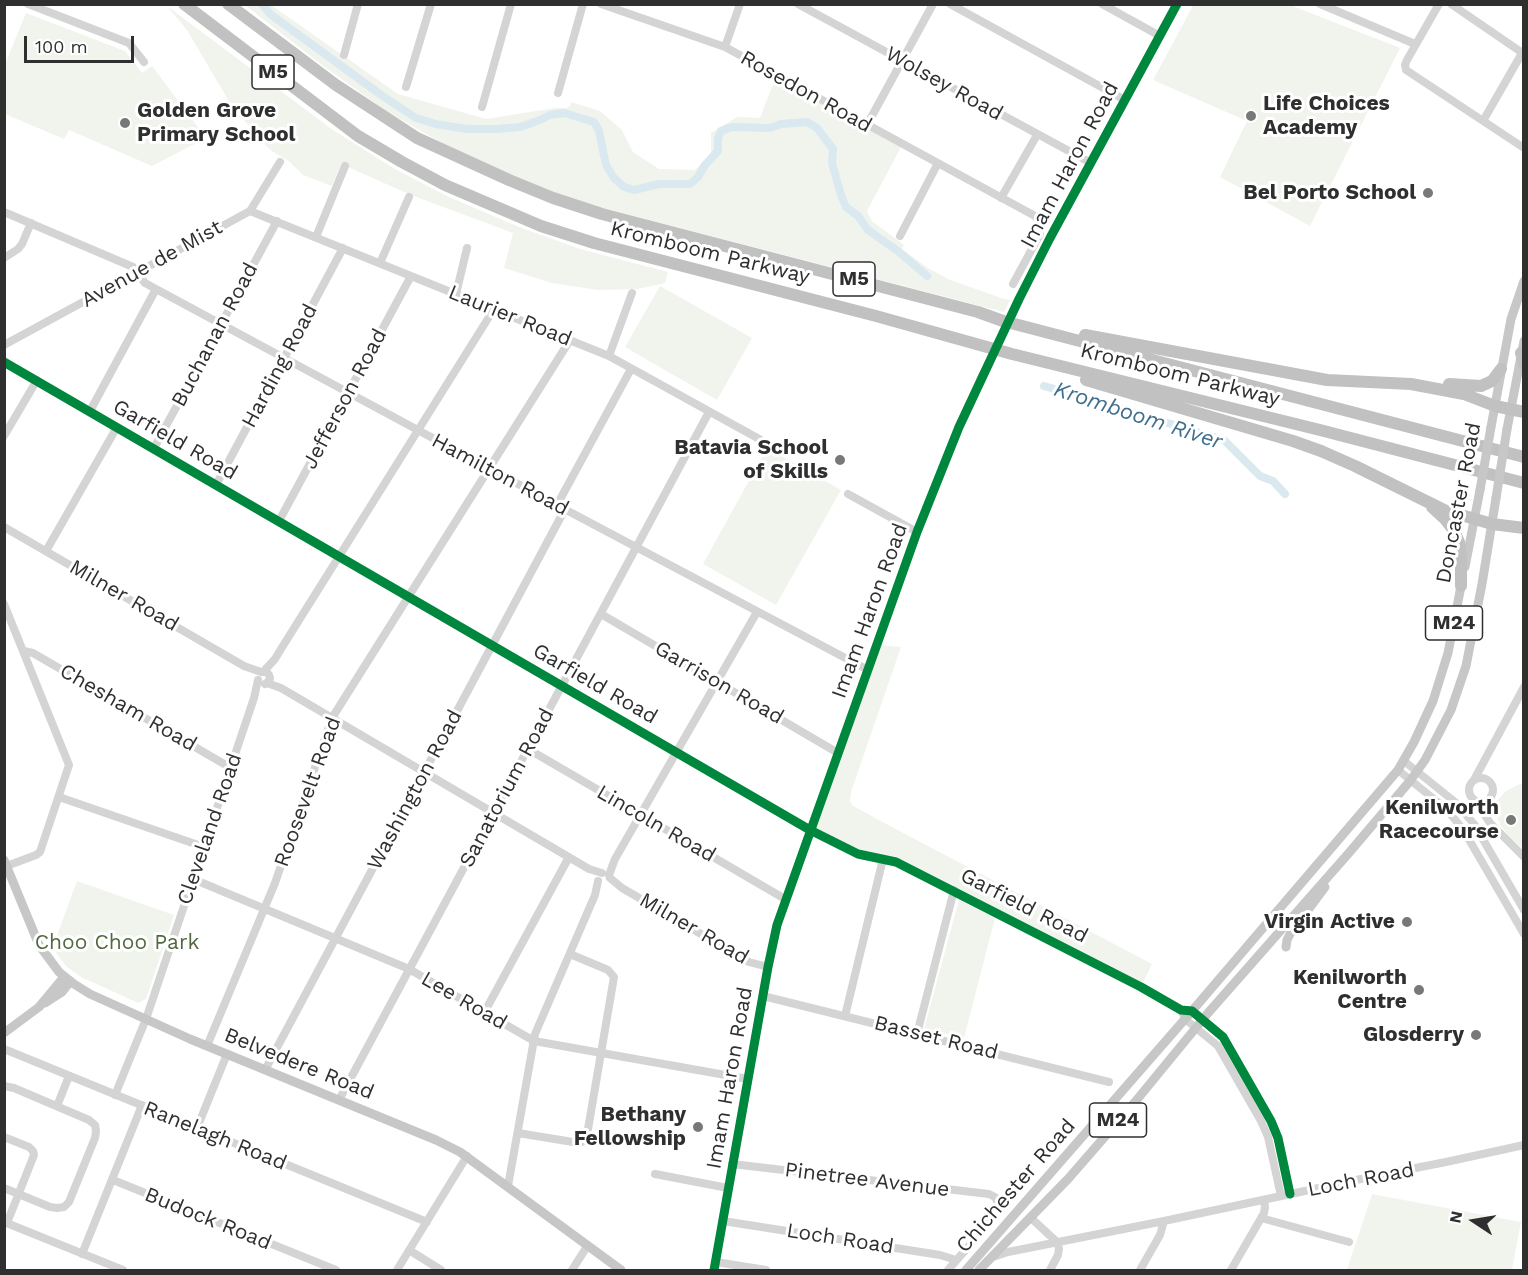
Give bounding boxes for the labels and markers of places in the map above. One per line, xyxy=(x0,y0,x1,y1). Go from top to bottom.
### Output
place label: Life Choices Academy xyxy=(1263,91,1390,141)
place label: Golden Grove Primary School xyxy=(137,98,295,148)
marker: Life Choices Academy xyxy=(1244,109,1258,123)
marker: Golden Grove Primary School xyxy=(118,116,132,130)
place label: Bel Porto School xyxy=(1243,180,1416,206)
marker: Bel Porto School xyxy=(1421,186,1435,200)
place label: Batavia School of Skills xyxy=(674,435,828,485)
marker: Batavia School of Skills xyxy=(833,453,847,467)
place label: Kenilworth Racecourse xyxy=(1379,795,1499,845)
marker: Kenilworth Racecourse xyxy=(1504,813,1518,827)
place label: Virgin Active xyxy=(1264,909,1395,935)
marker: Virgin Active xyxy=(1400,915,1414,929)
place label: Kenilworth Centre xyxy=(1293,965,1407,1015)
marker: Kenilworth Centre xyxy=(1412,983,1426,997)
place label: Glosderry xyxy=(1363,1022,1464,1048)
marker: Glosderry xyxy=(1469,1028,1483,1042)
place label: Bethany Fellowship xyxy=(574,1102,686,1152)
marker: Bethany Fellowship xyxy=(691,1120,705,1134)

